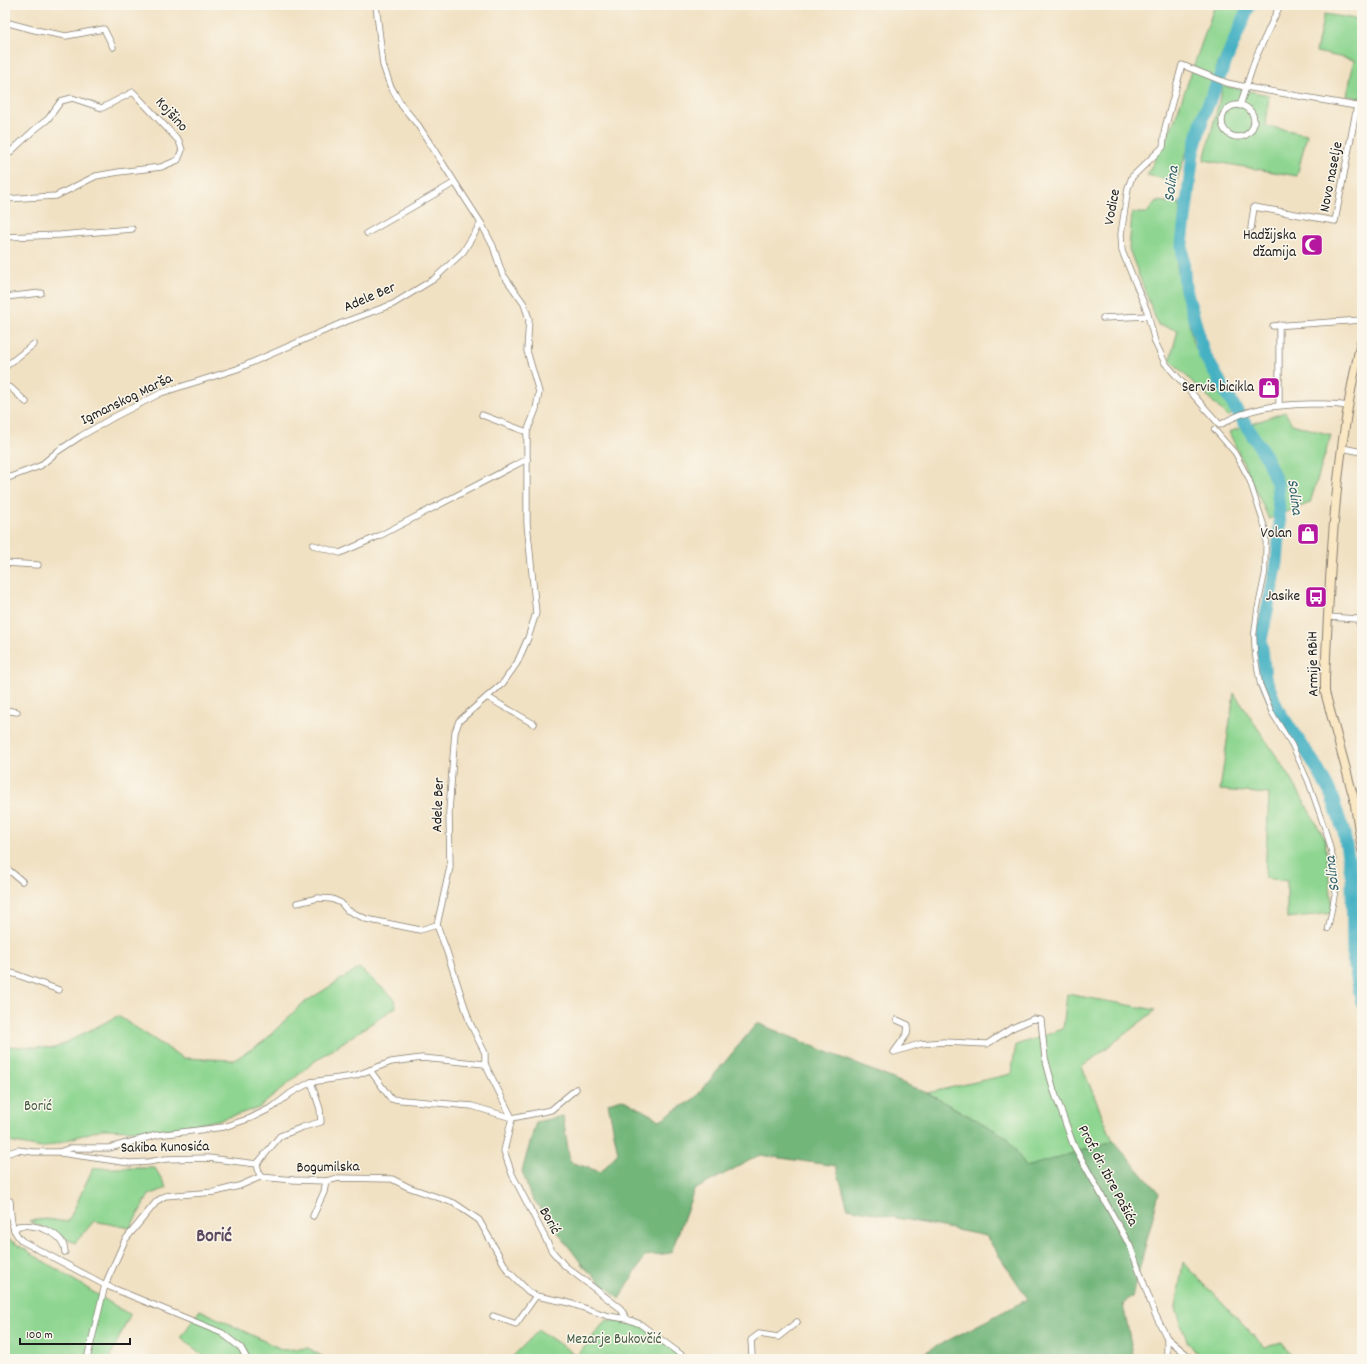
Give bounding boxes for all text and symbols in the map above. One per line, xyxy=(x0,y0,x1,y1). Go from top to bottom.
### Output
street label: Kojšino xyxy=(149,93,193,138)
street label: Novo naselje xyxy=(1314,139,1350,214)
water label: Solina xyxy=(1158,163,1186,203)
street label: Vodice xyxy=(1099,187,1127,227)
place label: Hadžijska džamija xyxy=(1243,225,1297,264)
mosque icon: Hadžijska džamija xyxy=(1299,232,1325,258)
street label: Adele Ber xyxy=(341,277,400,319)
street label: Igmanskog Marša xyxy=(77,368,177,432)
shop icon: Servis bicikla xyxy=(1256,375,1282,401)
place label: Servis bicikla xyxy=(1182,377,1255,399)
water label: Solina xyxy=(1280,478,1308,518)
shop icon: Volan xyxy=(1295,521,1321,547)
place label: Volan xyxy=(1261,523,1292,545)
bus stop icon: Jasike xyxy=(1303,584,1329,610)
place label: Jasike xyxy=(1266,586,1300,608)
street label: Armije RBiH xyxy=(1302,631,1326,697)
street label: Adele Ber xyxy=(427,777,451,833)
water label: Solina xyxy=(1319,853,1347,893)
park label: Borić xyxy=(24,1096,52,1118)
street label: Prof. dr. Ibre Pašića xyxy=(1071,1122,1143,1231)
street label: Sakiba Kunosića xyxy=(120,1136,210,1160)
street label: Bogumilska xyxy=(296,1156,361,1180)
street label: Borić xyxy=(533,1203,565,1239)
district label: Borić xyxy=(196,1224,232,1251)
scale bar xyxy=(20,1320,130,1346)
text: 100 m xyxy=(26,1327,53,1344)
park label: Mezarje Bukovčić xyxy=(566,1329,662,1351)

